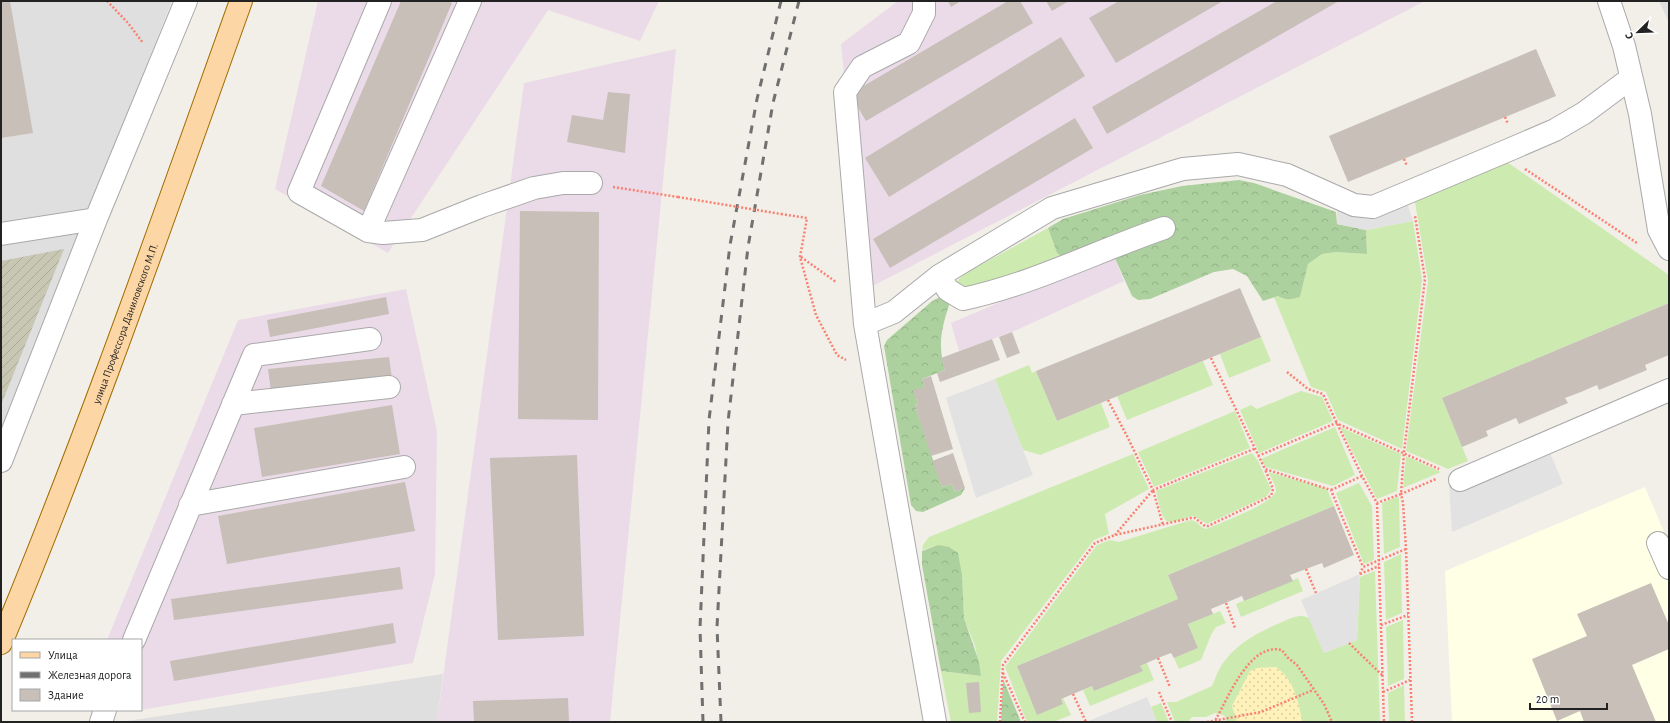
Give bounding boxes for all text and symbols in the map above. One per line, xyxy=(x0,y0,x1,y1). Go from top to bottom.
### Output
north arrow xyxy=(1618,12,1658,52)
text: С xyxy=(1623,31,1636,41)
street label: улица Профессора Даниловского М.П. xyxy=(91,242,160,406)
legend xyxy=(12,639,142,711)
text: Улица xyxy=(48,649,78,661)
text: Железная дорога xyxy=(48,669,132,681)
scale bar xyxy=(1530,685,1607,711)
text: Здание xyxy=(48,689,84,701)
text: 20 m xyxy=(1536,693,1559,705)

